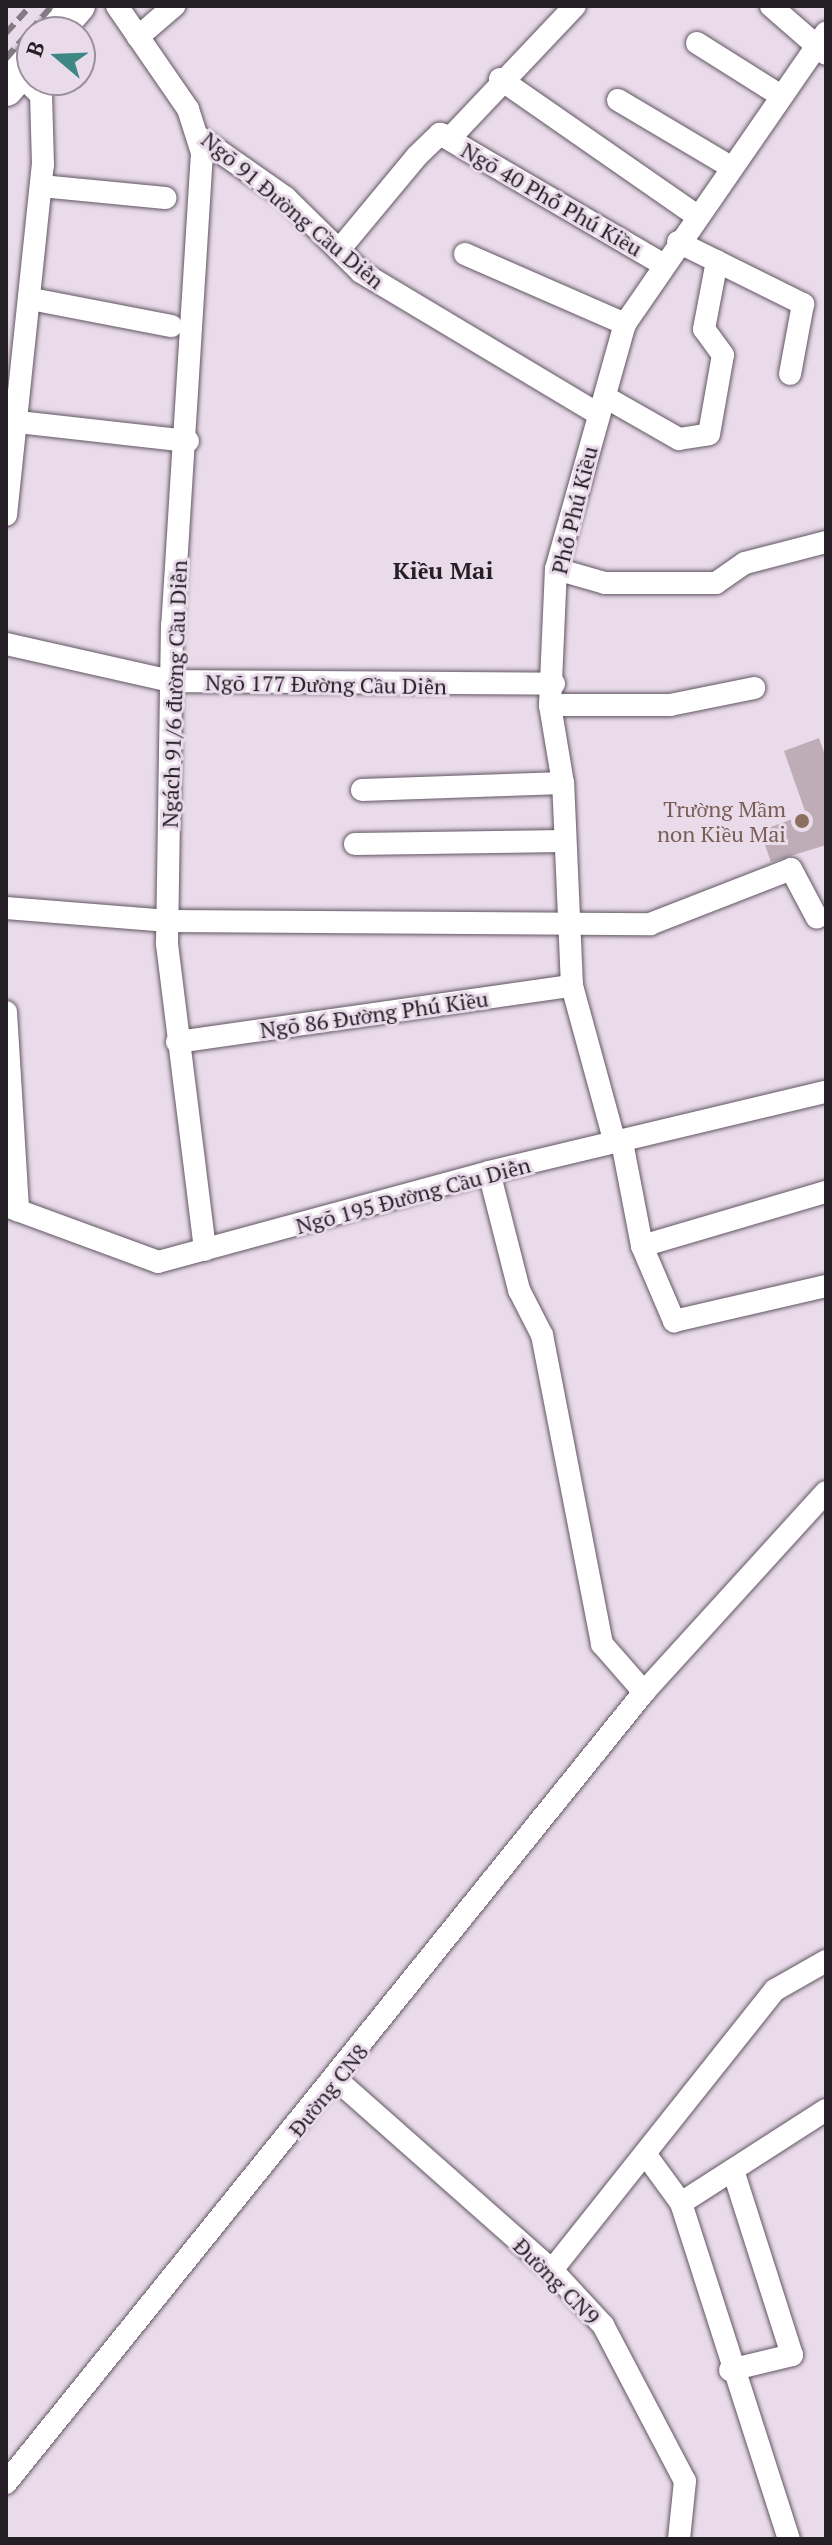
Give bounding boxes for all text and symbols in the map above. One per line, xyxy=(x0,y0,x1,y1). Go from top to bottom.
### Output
north arrow xyxy=(16,16,96,96)
text: B xyxy=(19,37,51,60)
street label: Ngõ 91 Đường Cầu Diễn xyxy=(196,126,390,294)
street label: Ngõ 40 Phố Phú Kiều xyxy=(457,136,647,262)
street label: Phố Phú Kiều xyxy=(545,443,603,577)
district label: Kiều Mai xyxy=(393,557,493,585)
street label: Ngách 91/6 đường Cầu Diễn xyxy=(156,560,192,828)
street label: Ngõ 177 Đường Cầu Diễn xyxy=(205,669,447,699)
place label: Trường Mầm non Kiều Mai xyxy=(657,795,786,846)
marker: Trường Mầm non Kiều Mai xyxy=(793,812,811,830)
street label: Ngõ 86 Đường Phú Kiều xyxy=(258,985,490,1043)
street label: Ngõ 195 Đường Cầu Diễn xyxy=(293,1151,533,1239)
street label: Đường CN8 xyxy=(283,2039,373,2141)
street label: Đường CN9 xyxy=(508,2232,606,2330)

